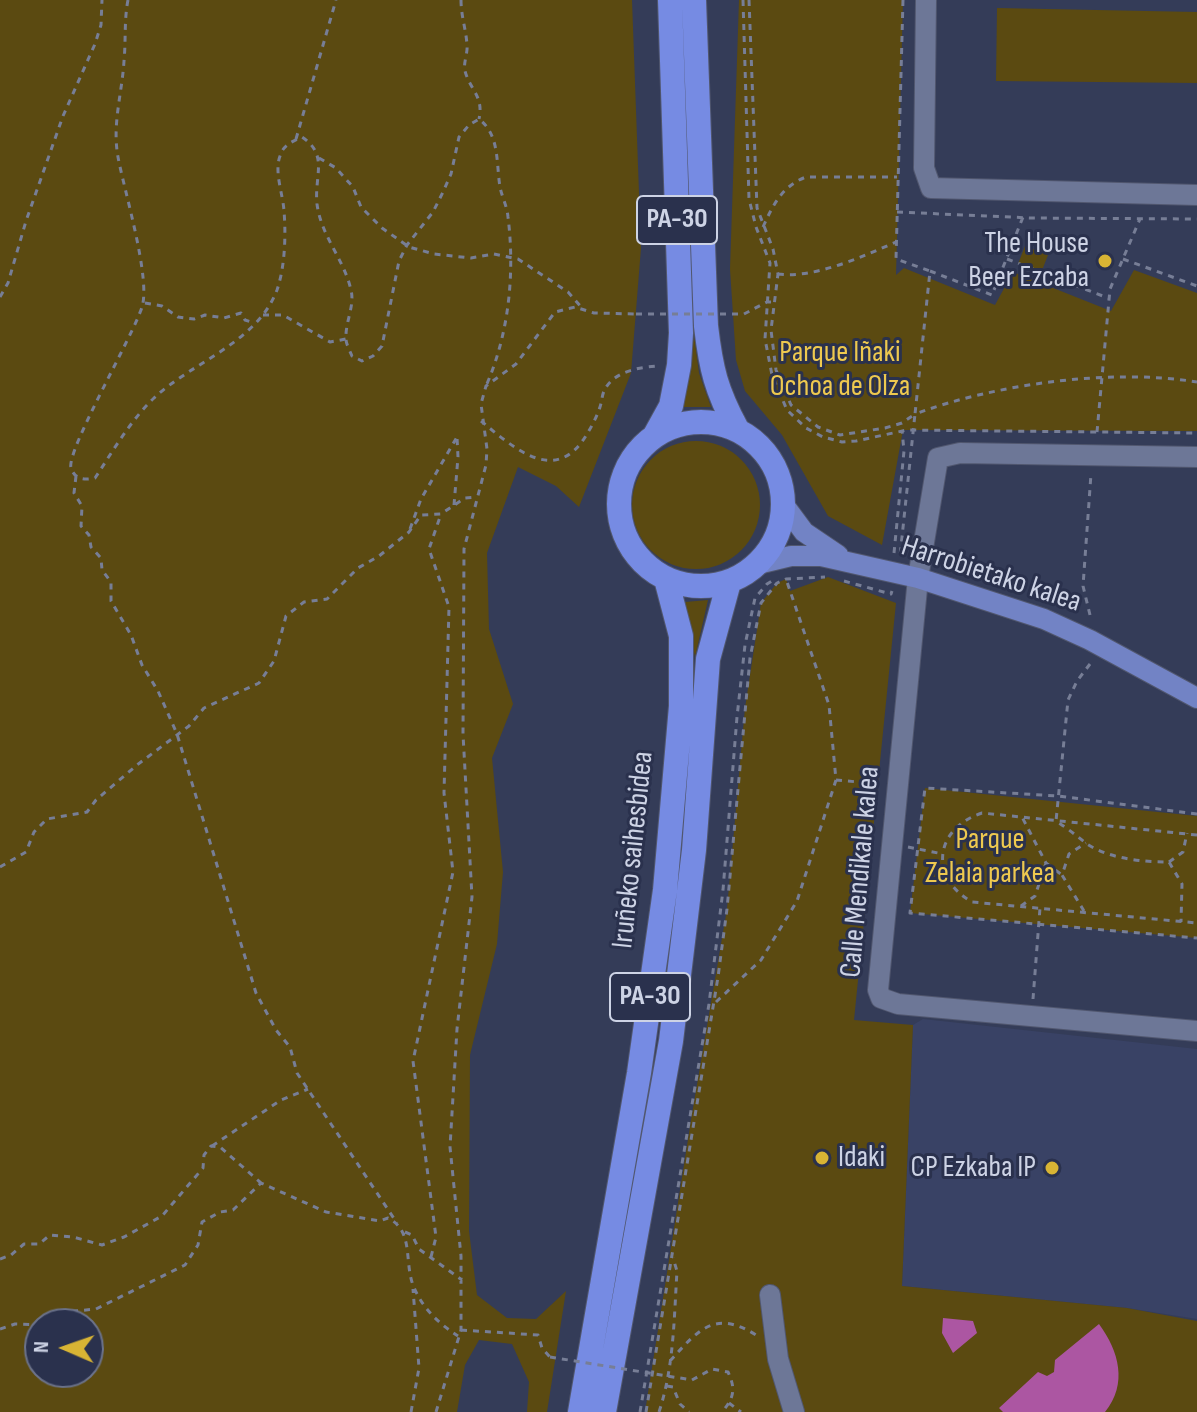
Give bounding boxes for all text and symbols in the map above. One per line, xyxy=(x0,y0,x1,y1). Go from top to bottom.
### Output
road number: PA-30 xyxy=(637,196,717,244)
place label: The House Beer Ezcaba xyxy=(968,226,1089,296)
marker: The House Beer Ezcaba xyxy=(1096,252,1114,270)
park label: Parque Iñaki Ochoa de Olza xyxy=(770,335,910,406)
street label: Harrobietako kalea xyxy=(897,529,1085,621)
street label: Iruñeko saihesbidea xyxy=(606,750,662,950)
street label: Calle Mendikale kalea xyxy=(834,765,888,979)
park label: Parque Zelaia parkea xyxy=(925,822,1055,892)
road number: PA-30 xyxy=(610,973,690,1021)
place label: Idaki xyxy=(838,1140,885,1176)
marker: Idaki xyxy=(813,1149,831,1167)
place label: CP Ezkaba IP xyxy=(910,1150,1036,1186)
marker: CP Ezkaba IP xyxy=(1043,1159,1061,1177)
north arrow xyxy=(24,1308,104,1388)
text: N xyxy=(28,1341,55,1354)

